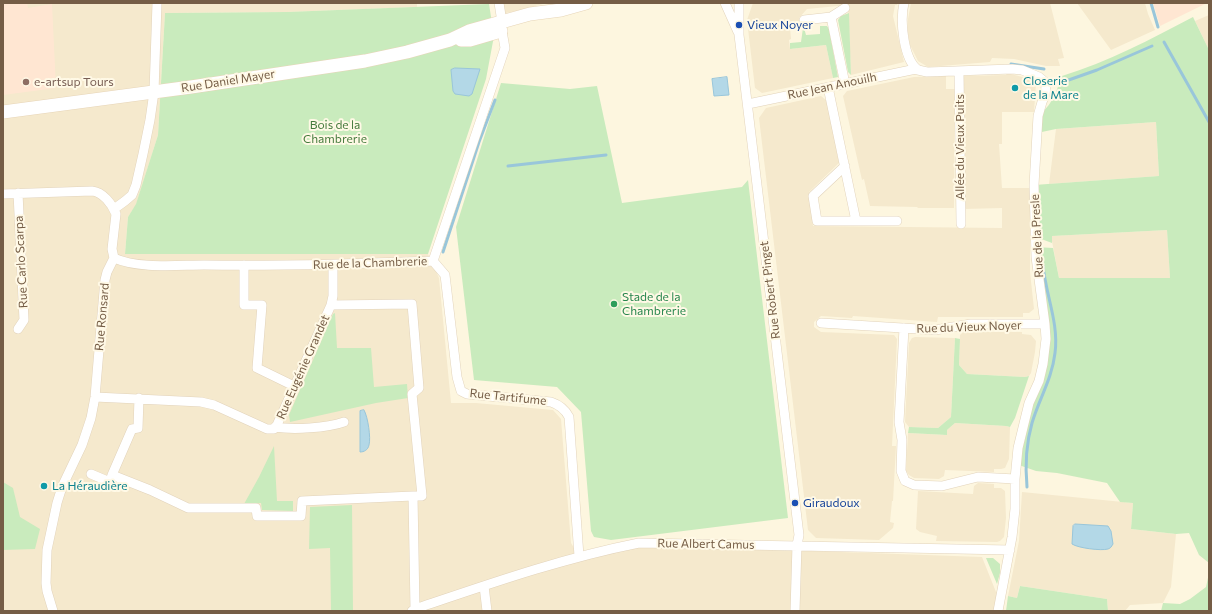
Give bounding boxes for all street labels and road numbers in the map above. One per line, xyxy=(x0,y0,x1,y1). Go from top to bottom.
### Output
street label: Rue Daniel Mayer xyxy=(180,66,276,96)
street label: Rue Jean Anouilh xyxy=(786,70,878,102)
street label: Allée du Vieux Puits xyxy=(953,94,967,200)
street label: Rue de la Presle xyxy=(1028,194,1046,278)
street label: Rue Carlo Scarpa xyxy=(11,215,31,309)
street label: Rue Robert Pinget xyxy=(757,240,783,340)
street label: Rue de la Chambrerie xyxy=(313,254,427,272)
street label: Rue Ronsard xyxy=(92,282,112,352)
street label: Rue Eugénie Grandet xyxy=(273,312,333,422)
street label: Rue du Vieux Noyer xyxy=(916,318,1022,336)
street label: Rue Tartifume xyxy=(469,386,547,408)
street label: Rue Albert Camus xyxy=(657,536,755,552)

